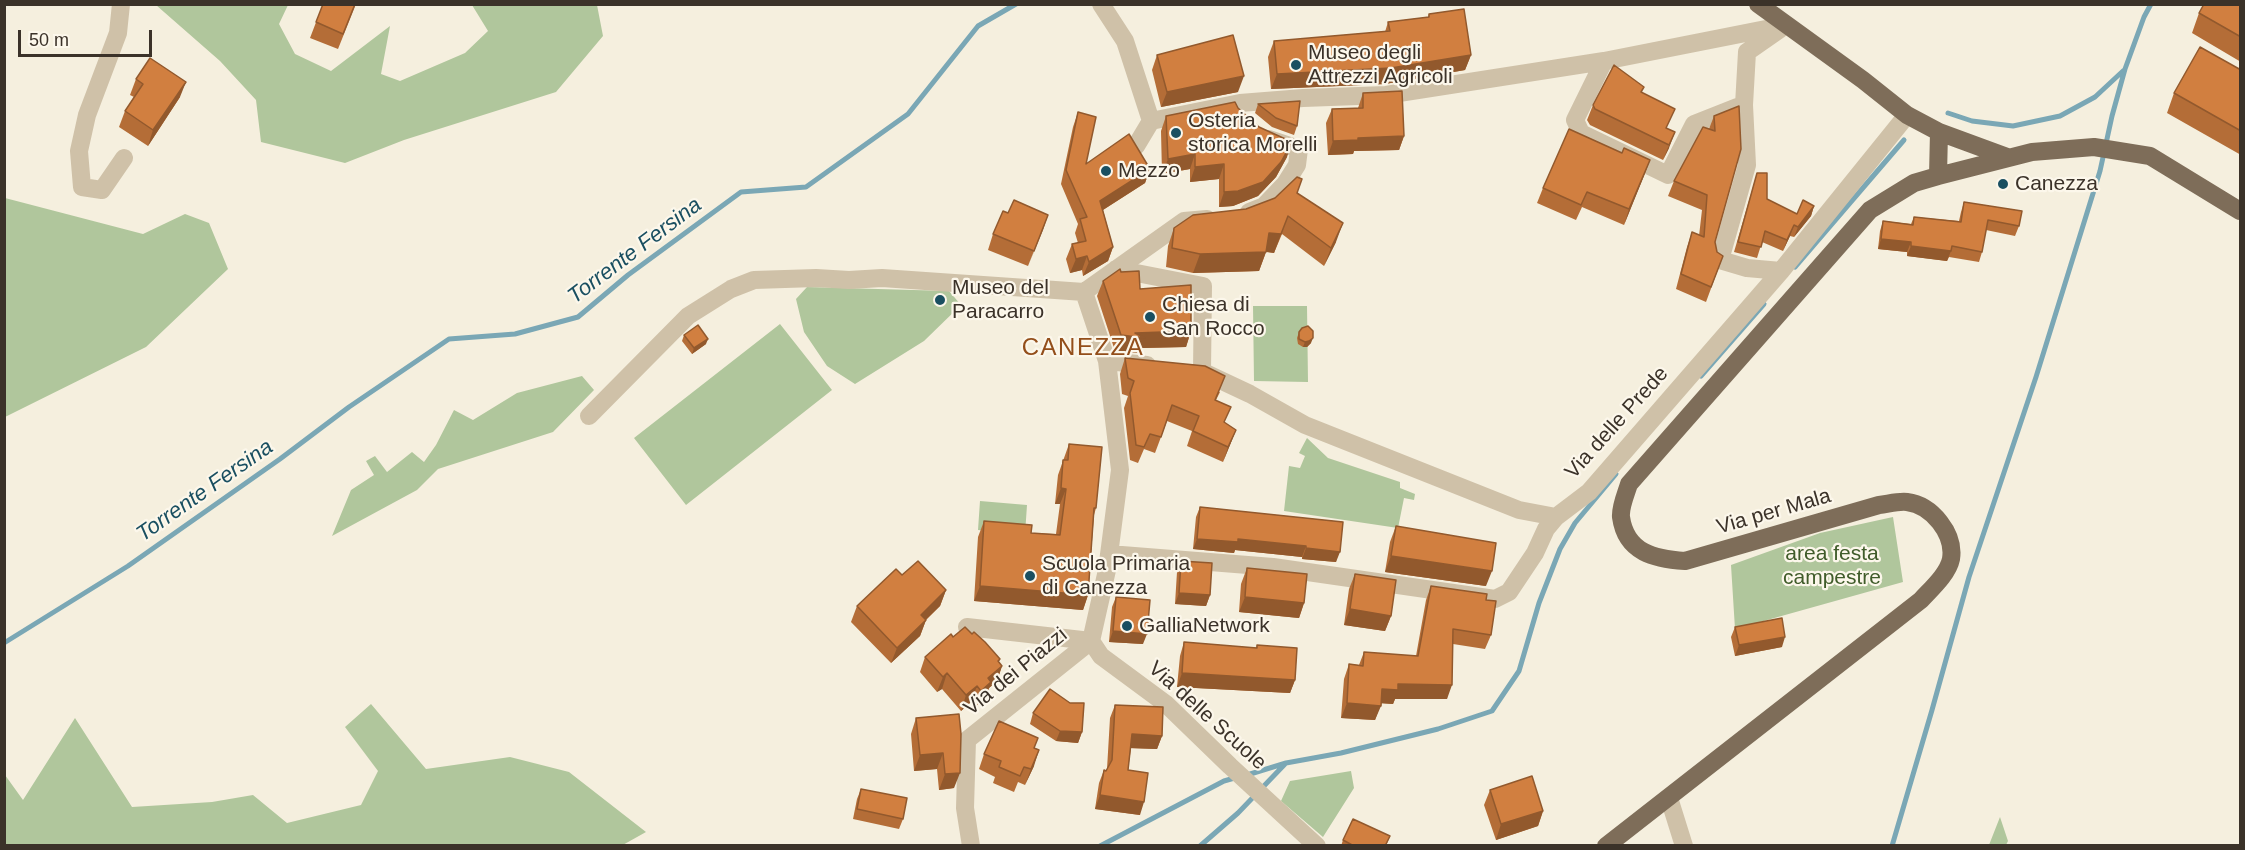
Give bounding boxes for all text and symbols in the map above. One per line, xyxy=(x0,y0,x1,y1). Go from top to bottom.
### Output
scale bar xyxy=(21,18,154,56)
text: 50 m xyxy=(29,30,69,50)
place label: Museo degli Attrezzi Agricoli xyxy=(1308,40,1453,90)
marker: Museo degli Attrezzi Agricoli xyxy=(1289,58,1303,72)
place label: Osteria storica Morelli xyxy=(1188,108,1318,158)
marker: Osteria storica Morelli xyxy=(1169,126,1183,140)
place label: Mezzo xyxy=(1118,158,1180,184)
marker: Mezzo xyxy=(1099,164,1113,178)
place label: Canezza xyxy=(2015,171,2098,197)
marker: Canezza xyxy=(1996,177,2010,191)
water label: Torrente Fersina xyxy=(563,192,707,310)
place label: Museo del Paracarro xyxy=(952,275,1049,325)
place label: Chiesa di San Rocco xyxy=(1162,292,1265,342)
marker: Museo del Paracarro xyxy=(933,293,947,307)
marker: Chiesa di San Rocco xyxy=(1143,310,1157,324)
district label: CANEZZA xyxy=(1022,334,1144,362)
street label: Via delle Prede xyxy=(1560,362,1674,484)
water label: Torrente Fersina xyxy=(132,434,278,548)
street label: Via per Mala xyxy=(1714,484,1834,540)
park label: area festa campestre xyxy=(1783,541,1881,591)
place label: Scuola Primaria di Canezza xyxy=(1042,551,1190,601)
marker: Scuola Primaria di Canezza xyxy=(1023,569,1037,583)
place label: GalliaNetwork xyxy=(1139,613,1270,639)
marker: GalliaNetwork xyxy=(1120,619,1134,633)
street label: Via dei Piazzi xyxy=(959,623,1073,721)
street label: Via delle Scuole xyxy=(1143,656,1271,776)

